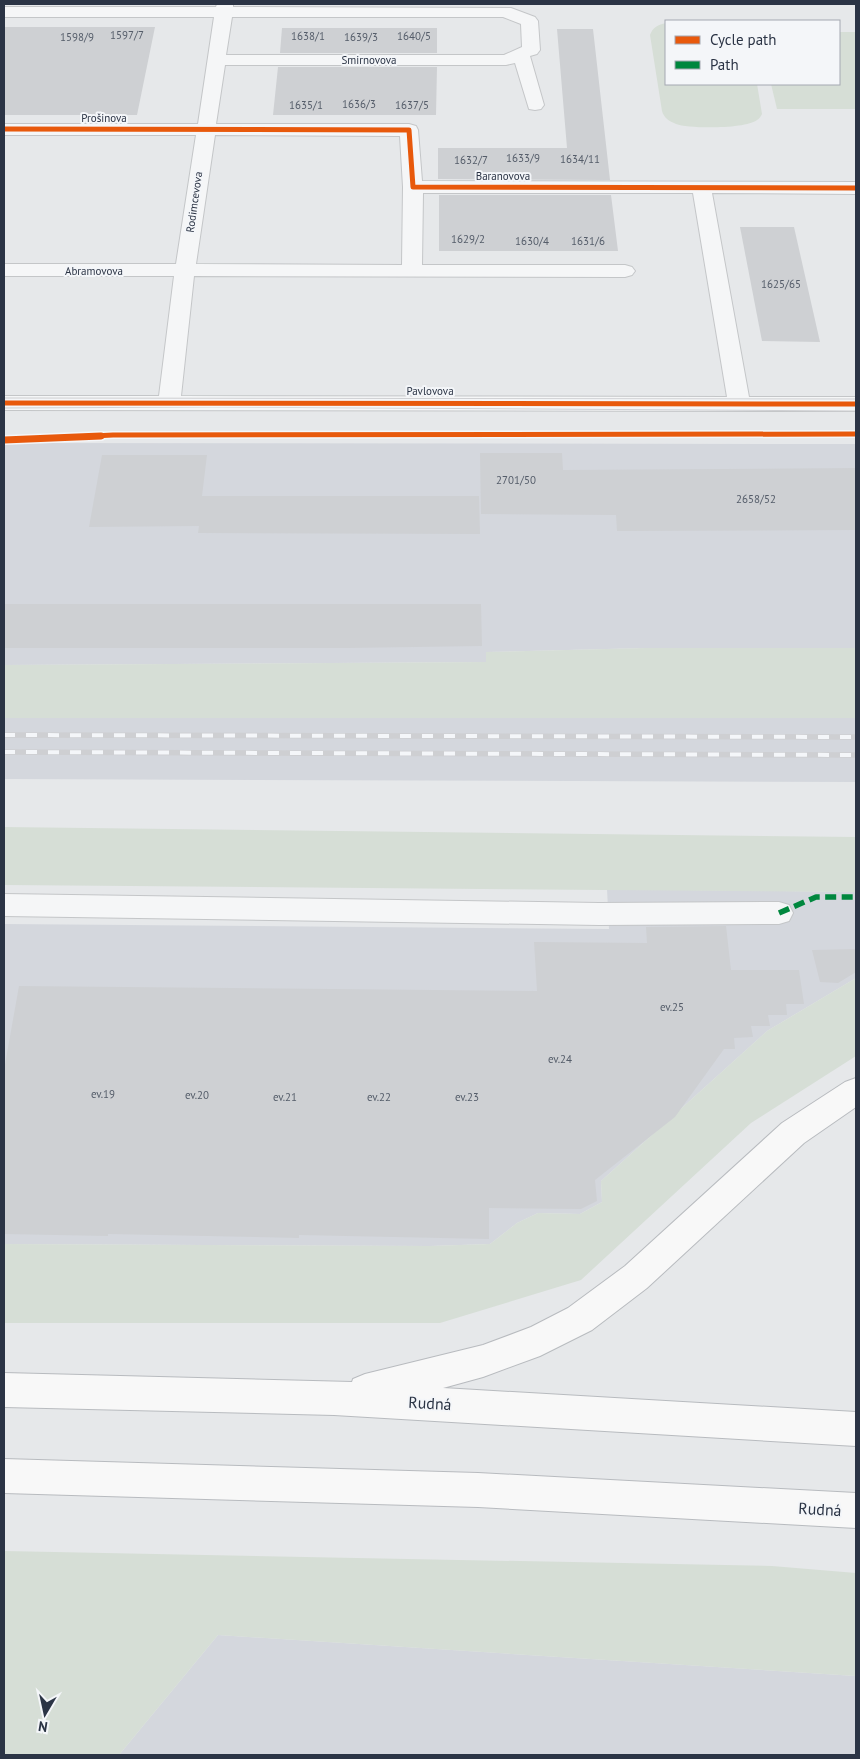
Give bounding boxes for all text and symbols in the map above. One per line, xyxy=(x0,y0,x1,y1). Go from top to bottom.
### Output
legend xyxy=(665,20,840,85)
house number: 1597/7 xyxy=(110,28,144,42)
house number: 1638/1 xyxy=(291,29,325,43)
house number: 1640/5 xyxy=(397,29,431,43)
house number: 1598/9 xyxy=(60,30,94,44)
house number: 1639/3 xyxy=(344,30,378,44)
text: Cycle path xyxy=(710,30,776,49)
street label: Smirnovova xyxy=(342,53,396,67)
text: Path xyxy=(710,55,739,74)
house number: 1636/3 xyxy=(342,97,376,111)
house number: 1635/1 xyxy=(289,98,323,112)
house number: 1637/5 xyxy=(395,98,429,112)
street label: Prošinova xyxy=(81,111,127,125)
house number: 1633/9 xyxy=(506,151,540,165)
house number: 1634/11 xyxy=(560,152,600,166)
house number: 1632/7 xyxy=(454,153,488,167)
street label: Baranovova xyxy=(476,169,530,183)
street label: Rodimcevova xyxy=(183,171,205,233)
house number: 1629/2 xyxy=(451,232,485,246)
house number: 1630/4 xyxy=(515,234,549,248)
house number: 1631/6 xyxy=(571,234,605,248)
street label: Abramovova xyxy=(65,264,123,278)
house number: 1625/65 xyxy=(761,277,801,291)
street label: Pavlovova xyxy=(406,384,454,398)
house number: 2701/50 xyxy=(496,473,536,487)
house number: 2658/52 xyxy=(736,492,776,506)
house number: ev.25 xyxy=(660,1000,684,1014)
house number: ev.24 xyxy=(548,1052,572,1066)
house number: ev.19 xyxy=(91,1087,115,1101)
house number: ev.20 xyxy=(185,1088,209,1102)
house number: ev.21 xyxy=(273,1090,297,1104)
house number: ev.22 xyxy=(367,1090,391,1104)
house number: ev.23 xyxy=(455,1090,479,1104)
street label: Rudná xyxy=(408,1392,452,1414)
street label: Rudná xyxy=(798,1498,842,1520)
north arrow xyxy=(20,1689,70,1739)
text: N xyxy=(37,1717,49,1736)

